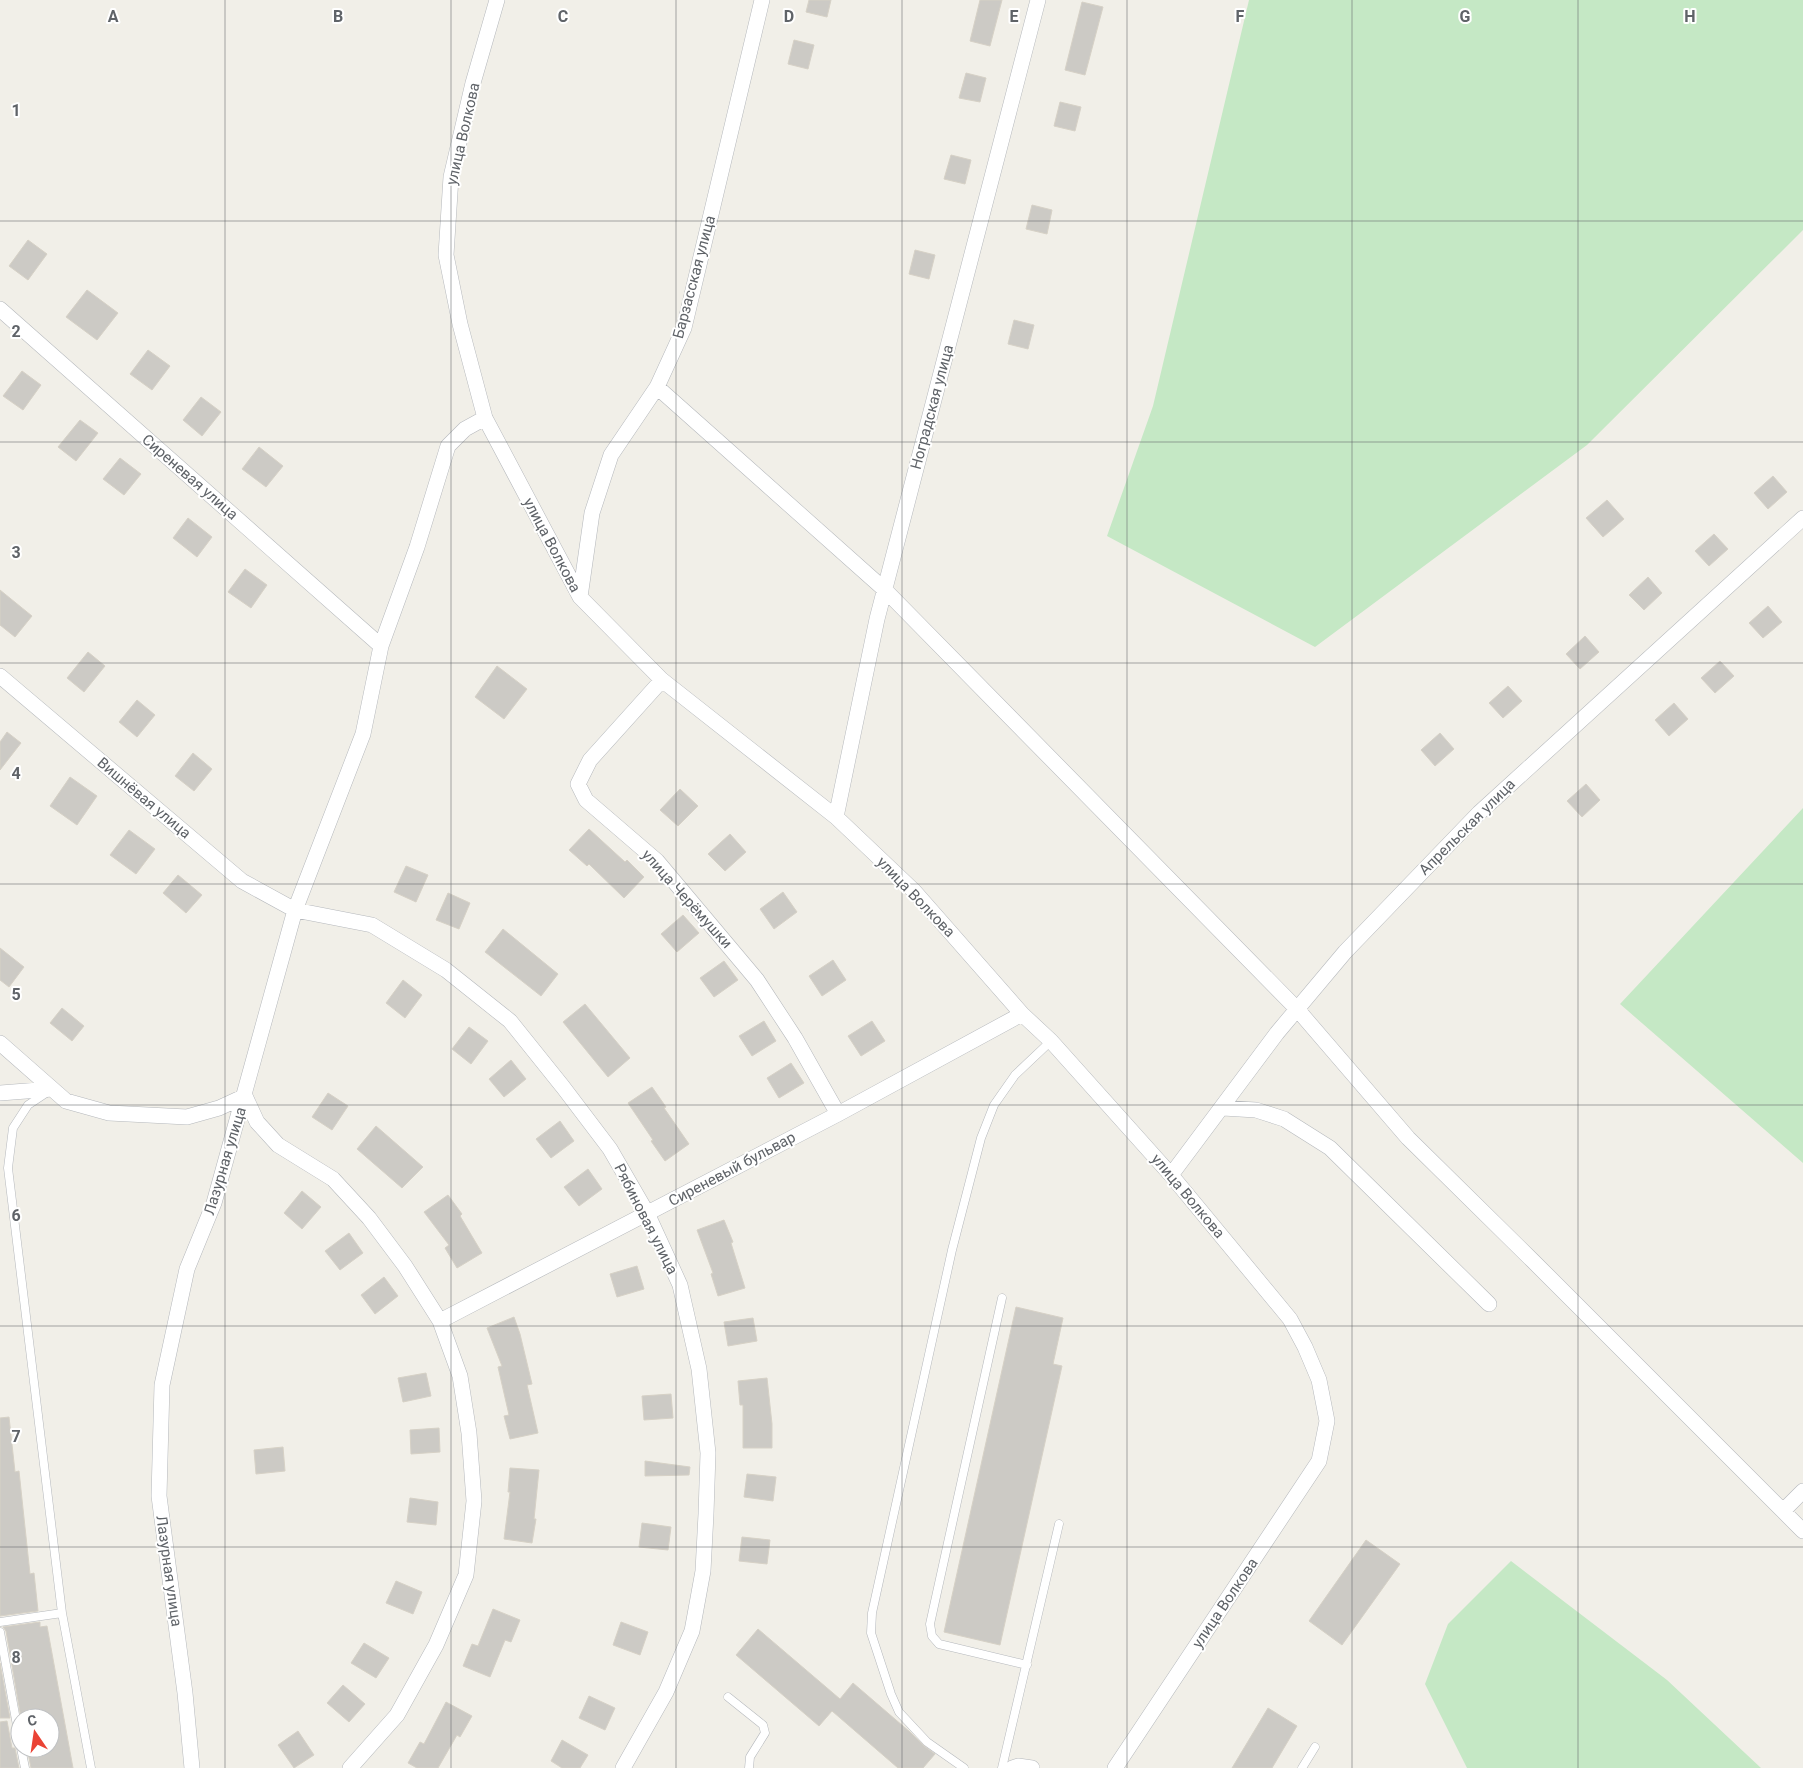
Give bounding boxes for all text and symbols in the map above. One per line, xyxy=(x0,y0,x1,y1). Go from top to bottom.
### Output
text: A xyxy=(108,7,119,26)
text: B xyxy=(333,7,343,26)
text: C xyxy=(558,7,568,26)
text: D xyxy=(784,7,794,26)
text: E xyxy=(1010,7,1019,26)
text: F xyxy=(1236,7,1245,26)
text: G xyxy=(1460,7,1471,26)
text: H xyxy=(1684,7,1696,26)
street label: улица Волкова xyxy=(442,81,484,187)
text: 1 xyxy=(11,101,21,120)
street label: Барзасская улица xyxy=(669,213,719,341)
text: 2 xyxy=(11,322,21,341)
street label: Ноградская улица xyxy=(907,343,957,471)
street label: Сиреневая улица xyxy=(138,430,242,524)
street label: улица Волкова xyxy=(519,495,585,595)
text: 3 xyxy=(11,543,21,562)
street label: Вишнёвая улица xyxy=(94,754,194,842)
text: 4 xyxy=(11,764,21,783)
street label: Апрельская улица xyxy=(1415,775,1519,879)
street label: улица Черёмушки xyxy=(638,846,736,952)
street label: улица Волкова xyxy=(873,853,959,941)
text: 5 xyxy=(11,985,21,1004)
street label: Лазурная улица xyxy=(200,1105,250,1217)
street label: Сиреневый бульвар xyxy=(665,1128,799,1210)
street label: улица Волкова xyxy=(1147,1150,1229,1242)
street label: Рябиновая улица xyxy=(610,1161,682,1277)
text: 6 xyxy=(11,1206,21,1225)
text: 7 xyxy=(11,1427,21,1446)
street label: Лазурная улица xyxy=(152,1514,186,1628)
street label: улица Волкова xyxy=(1188,1555,1262,1651)
text: 8 xyxy=(11,1648,21,1667)
north arrow xyxy=(10,1708,60,1758)
text: С xyxy=(26,1712,38,1729)

